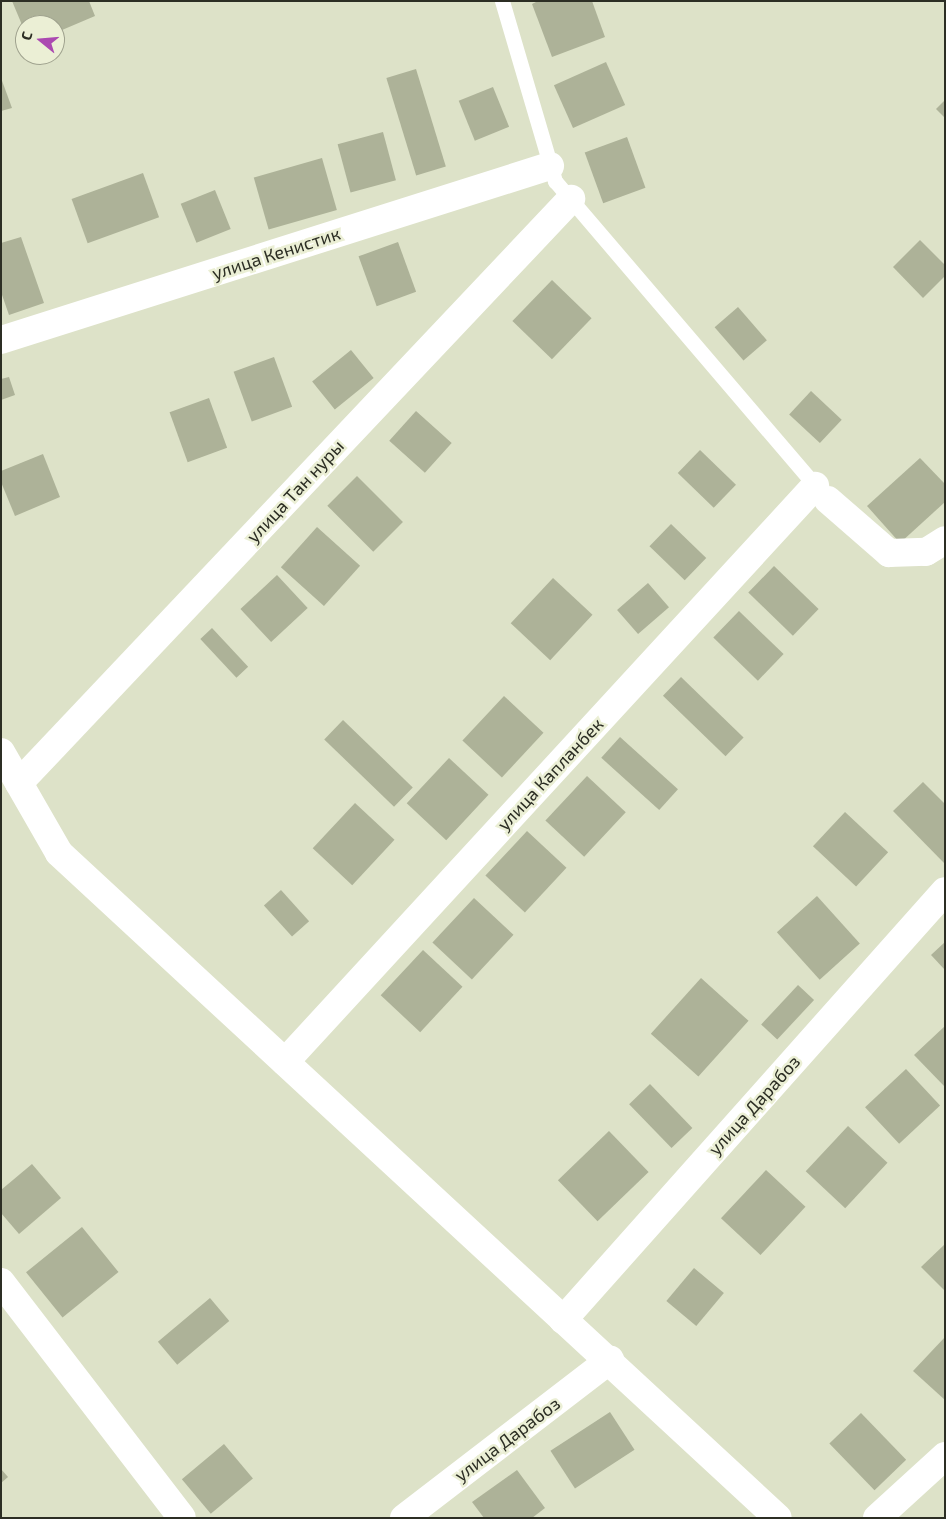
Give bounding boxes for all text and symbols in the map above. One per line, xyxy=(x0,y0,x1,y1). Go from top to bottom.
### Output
north arrow xyxy=(15,15,65,65)
text: С xyxy=(17,29,35,42)
street label: улица Кенистик xyxy=(209,222,343,284)
street label: улица Тан нуры xyxy=(242,435,348,547)
street label: улица Капланбек xyxy=(492,713,608,835)
street label: улица Дарабоз xyxy=(704,1051,804,1159)
street label: улица Дарабоз xyxy=(450,1392,564,1486)

